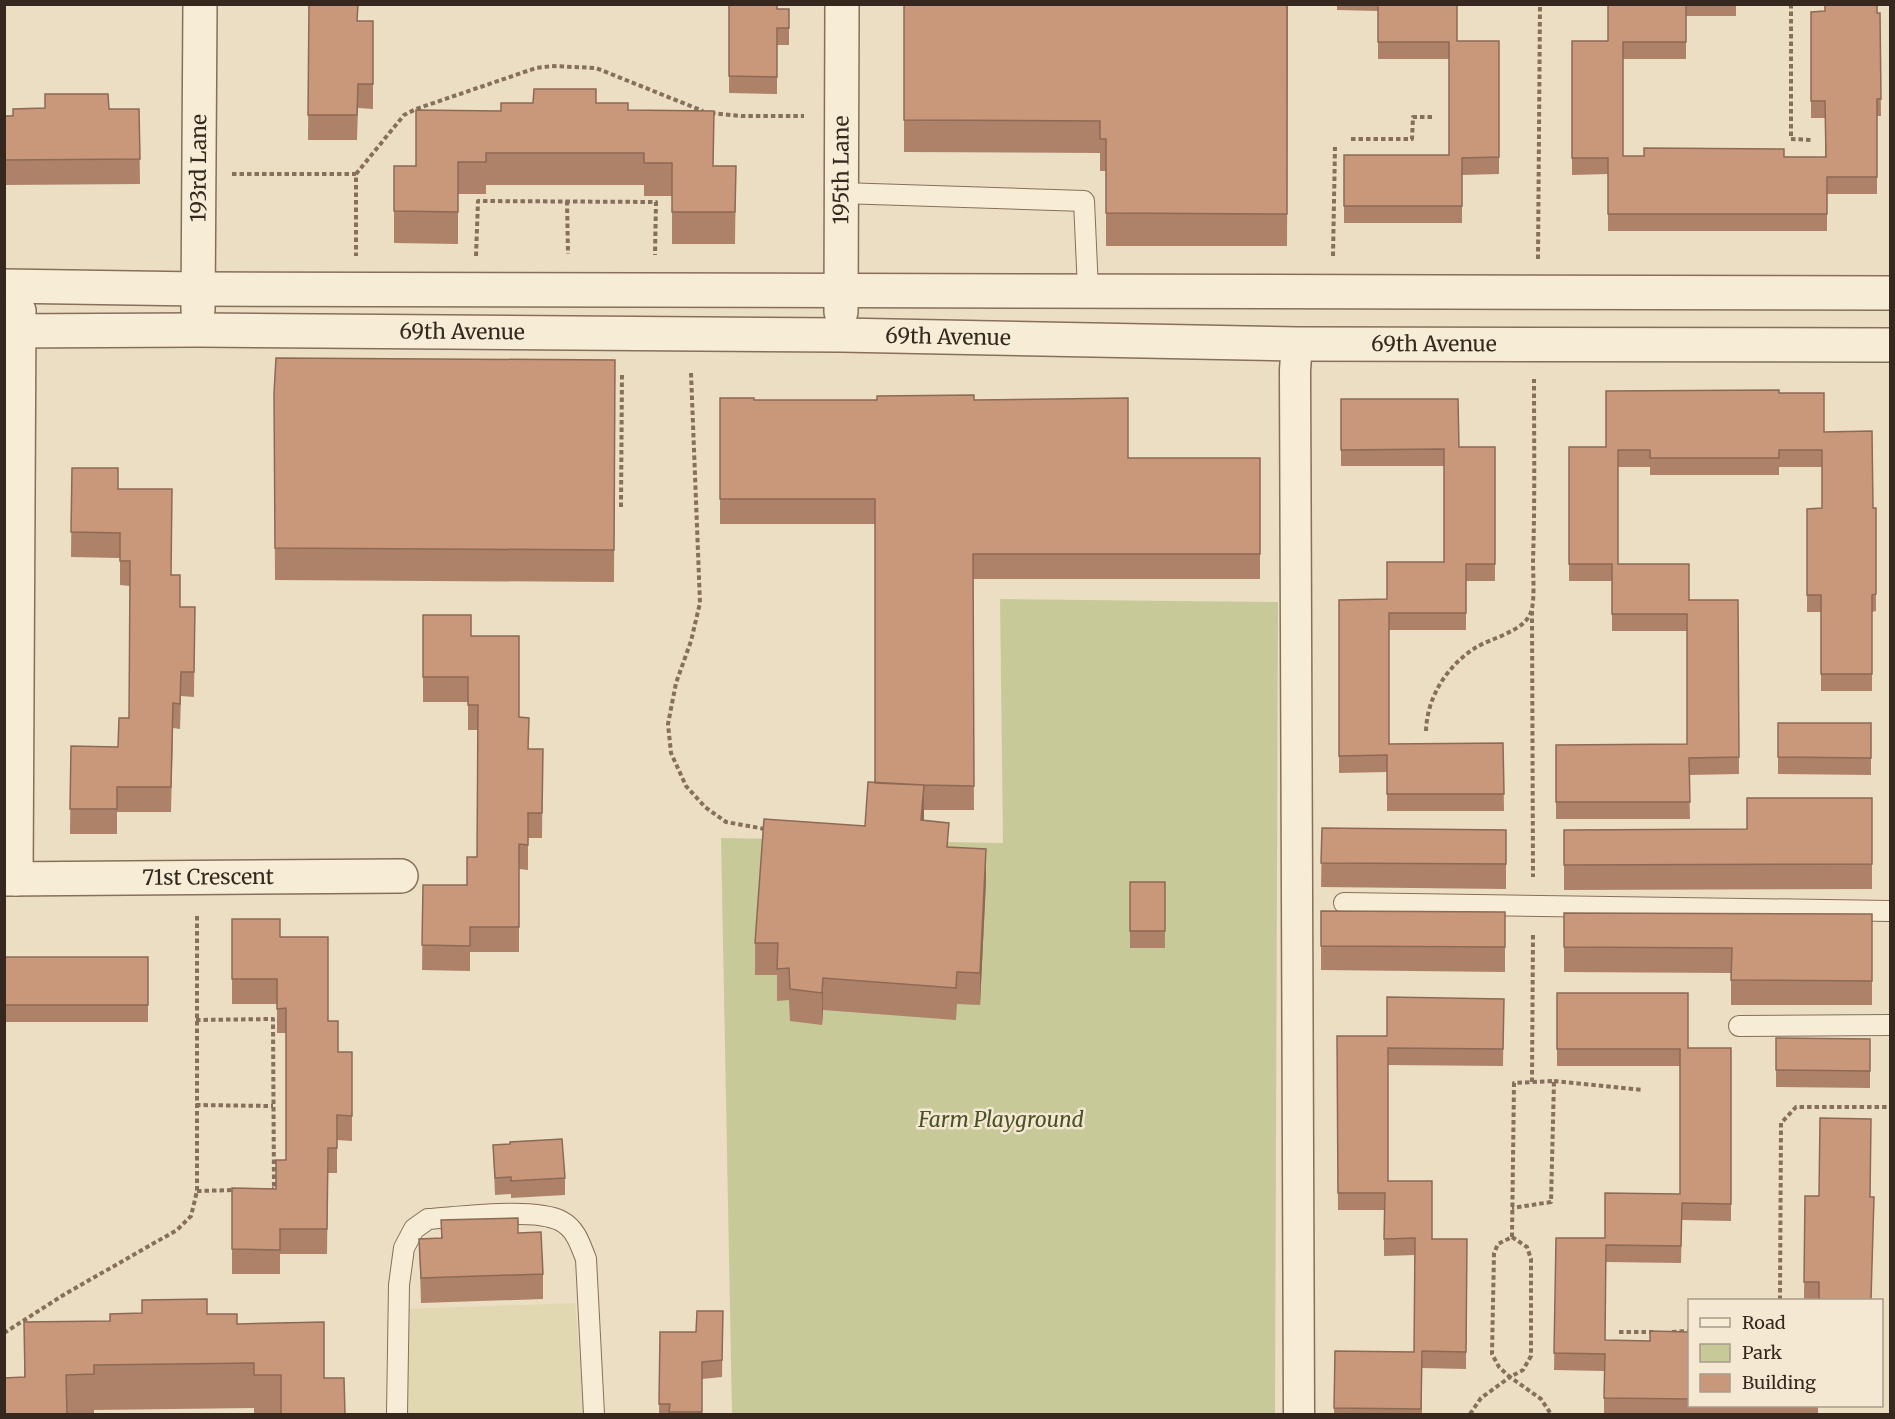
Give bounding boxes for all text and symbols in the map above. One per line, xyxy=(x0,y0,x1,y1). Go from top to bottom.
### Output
street label: 193rd Lane xyxy=(185,114,212,222)
street label: 195th Lane xyxy=(827,115,855,225)
street label: 69th Avenue xyxy=(399,318,525,346)
street label: 69th Avenue xyxy=(885,322,1011,351)
street label: 69th Avenue xyxy=(1371,330,1497,357)
street label: 71st Crescent xyxy=(142,863,274,891)
park label: Farm Playground xyxy=(917,1106,1084,1133)
legend xyxy=(1688,1299,1883,1407)
text: Road xyxy=(1742,1311,1786,1334)
text: Park xyxy=(1742,1341,1783,1364)
text: Building xyxy=(1742,1371,1816,1394)

